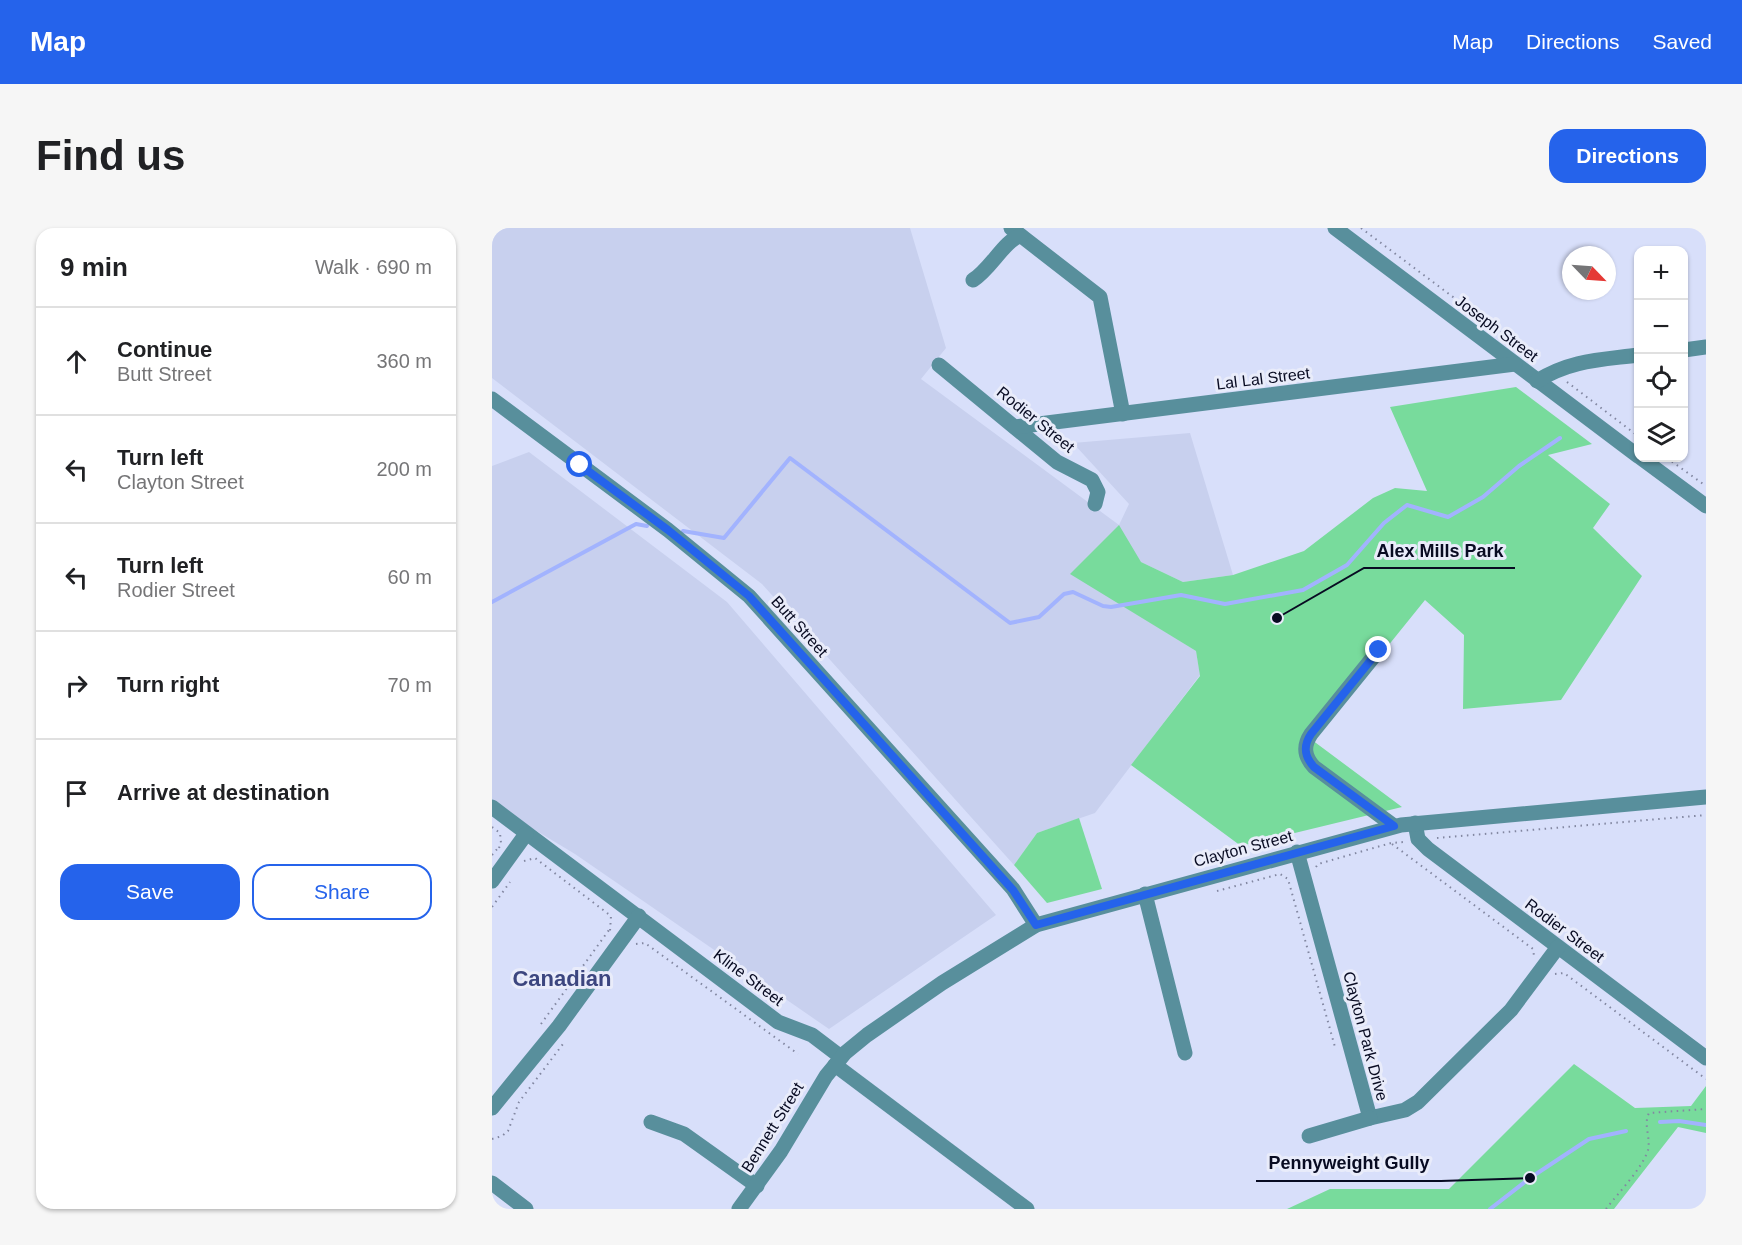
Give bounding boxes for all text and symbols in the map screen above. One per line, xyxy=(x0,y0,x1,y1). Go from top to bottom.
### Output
text: Map xyxy=(30,26,86,57)
text: Map xyxy=(1452,30,1493,53)
text: Directions xyxy=(1526,30,1619,53)
text: Saved xyxy=(1652,30,1712,53)
button: Directions xyxy=(1549,129,1706,183)
text: Find us xyxy=(36,132,185,179)
north arrow xyxy=(1562,246,1616,300)
map controls xyxy=(1634,246,1688,462)
button: + xyxy=(1634,246,1688,300)
text: 9 min xyxy=(60,252,128,282)
text: Walk · 690 m xyxy=(315,256,432,278)
street label: Joseph Street xyxy=(1452,292,1542,365)
button: − xyxy=(1634,300,1688,354)
text: Continue xyxy=(117,337,212,362)
icon: ahead xyxy=(60,345,93,378)
text: 360 m xyxy=(376,350,432,372)
button: locate xyxy=(1634,354,1688,408)
text: Butt Street xyxy=(117,363,212,385)
street label: Lal Lal Street xyxy=(1215,364,1311,393)
street label: Rodier Street xyxy=(994,383,1078,456)
button: layers xyxy=(1634,408,1688,462)
text: Turn left xyxy=(117,445,203,470)
route start xyxy=(566,451,592,477)
icon: left xyxy=(60,453,93,486)
text: 200 m xyxy=(376,458,432,480)
text: Clayton Street xyxy=(117,471,244,493)
callout: Alex Mills Park xyxy=(1364,532,1515,568)
text: Alex Mills Park xyxy=(1376,541,1505,561)
text: Turn left xyxy=(117,553,203,578)
icon: left xyxy=(60,561,93,594)
text: 60 m xyxy=(388,566,432,588)
text: Rodier Street xyxy=(117,579,235,601)
street label: Butt Street xyxy=(768,593,832,661)
route end xyxy=(1365,636,1391,662)
icon: right xyxy=(60,669,93,702)
text: Turn right xyxy=(117,672,219,697)
text: 70 m xyxy=(388,674,432,696)
icon: arrive xyxy=(60,777,93,810)
text: Arrive at destination xyxy=(117,780,330,805)
street label: Clayton Street xyxy=(1192,827,1295,870)
button: Save xyxy=(60,864,240,920)
button: Share xyxy=(252,864,432,920)
street label: Rodier Street xyxy=(1522,895,1608,966)
street label: Kline Street xyxy=(711,946,787,1009)
district label: Canadian xyxy=(512,966,612,991)
street label: Clayton Park Drive xyxy=(1340,970,1391,1103)
street label: Bennett Street xyxy=(738,1079,807,1175)
callout: Pennyweight Gully xyxy=(1256,1145,1441,1181)
text: Pennyweight Gully xyxy=(1268,1153,1430,1173)

